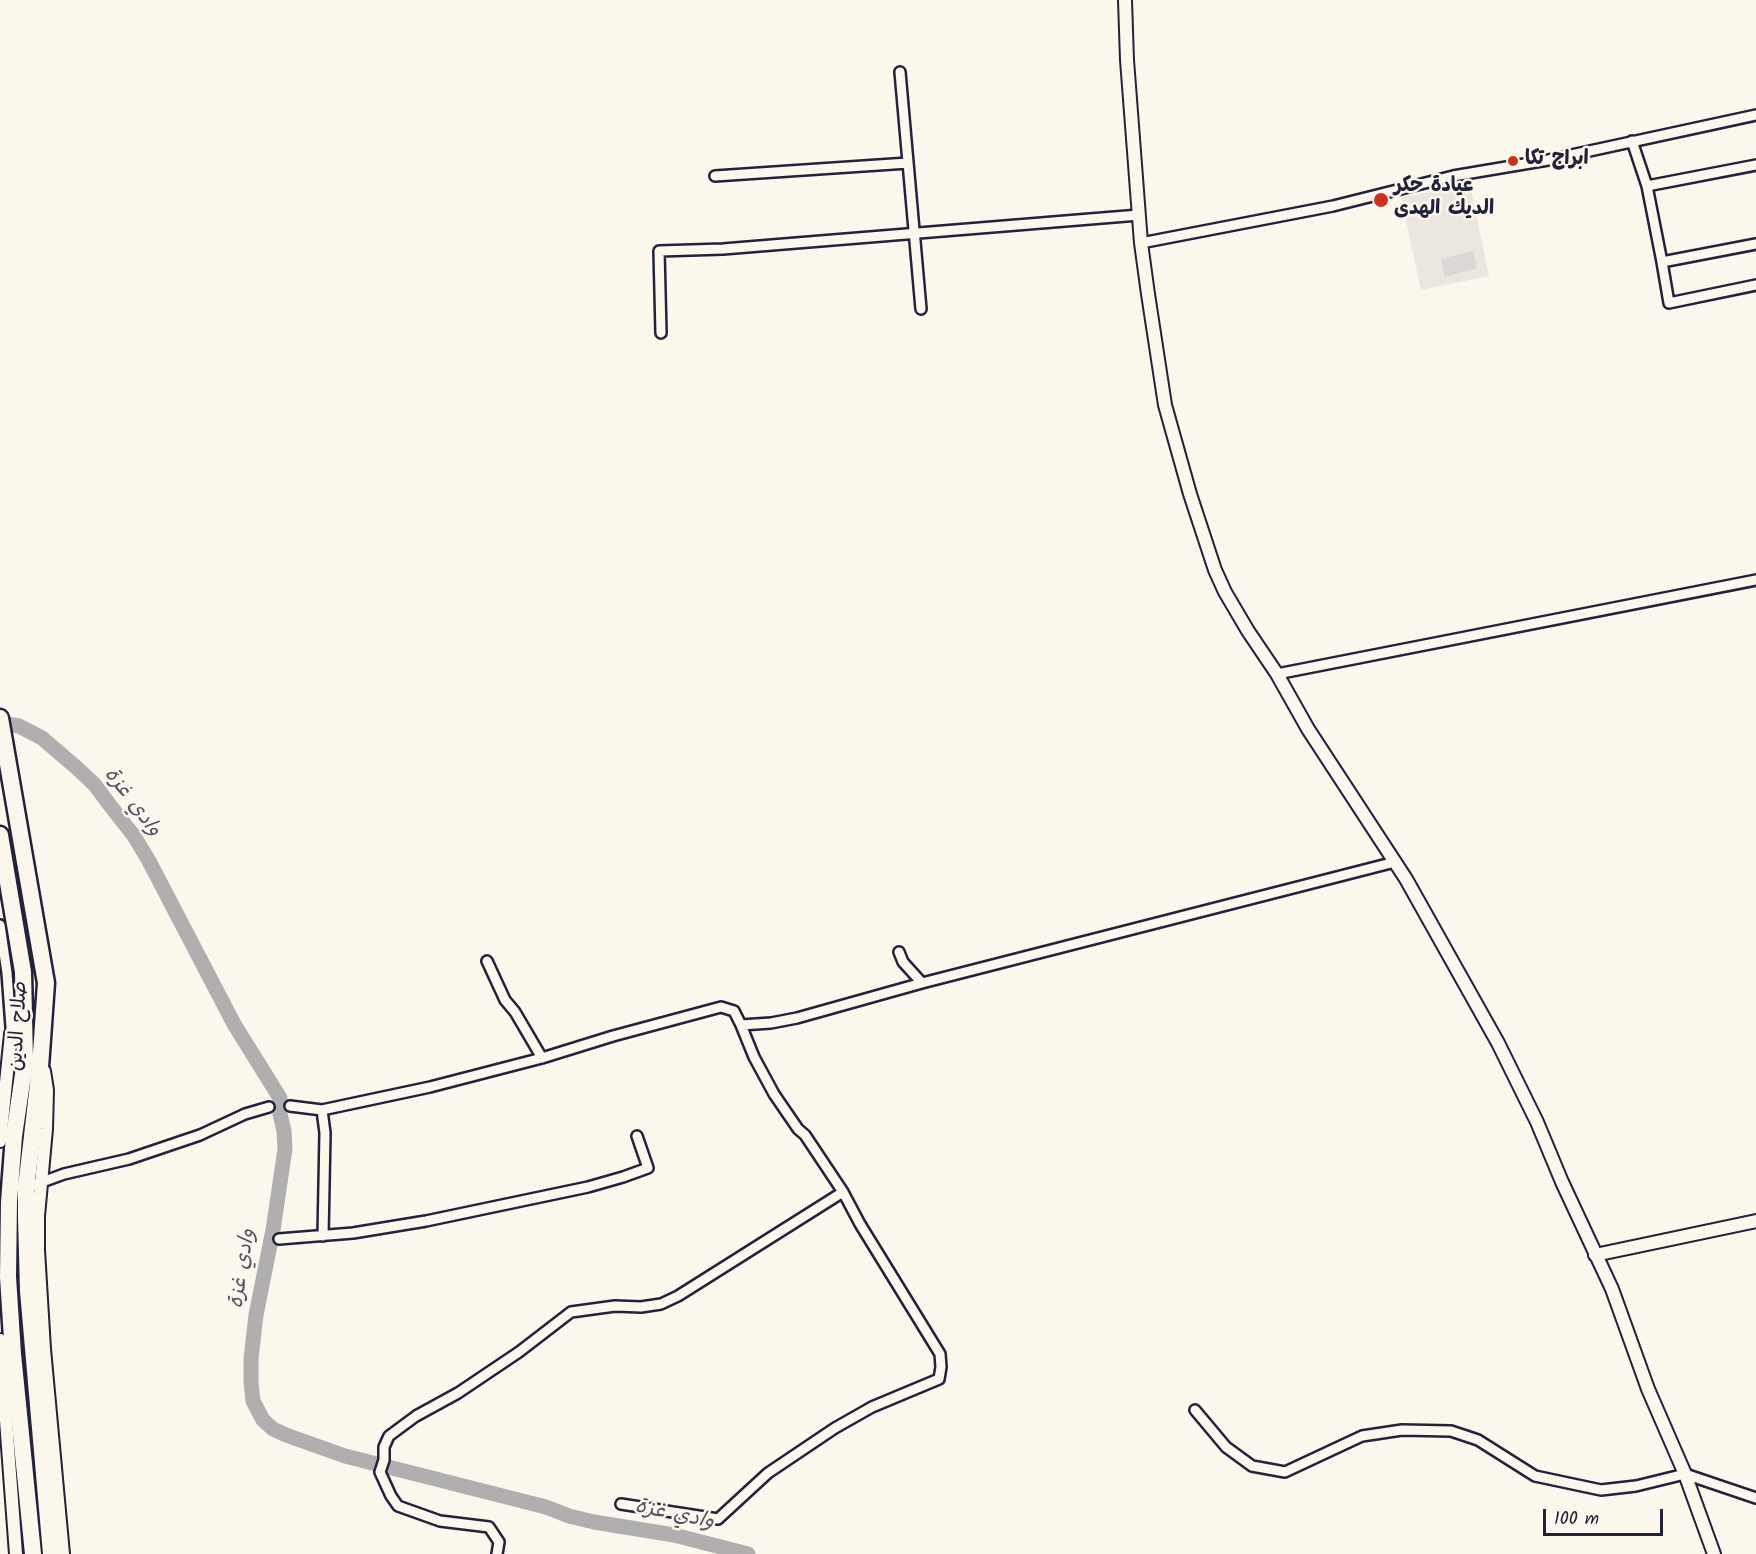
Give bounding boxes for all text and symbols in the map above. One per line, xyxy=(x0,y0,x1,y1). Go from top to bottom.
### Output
place label: ابراج تكا xyxy=(1525,149,1589,173)
marker: ابراج تكا xyxy=(1506,154,1520,168)
place label: عيادة حكر الديك الهدى xyxy=(1394,176,1494,223)
marker: عيادة حكر الديك الهدى xyxy=(1372,191,1390,209)
water label: وادي غزة xyxy=(97,763,165,843)
street label: صلاح الدين xyxy=(6,980,34,1072)
water label: وادي غزة xyxy=(225,1228,263,1310)
water label: وادي غزة xyxy=(632,1495,716,1537)
scale bar xyxy=(1546,1497,1666,1535)
text: 100 m xyxy=(1554,1505,1599,1534)

